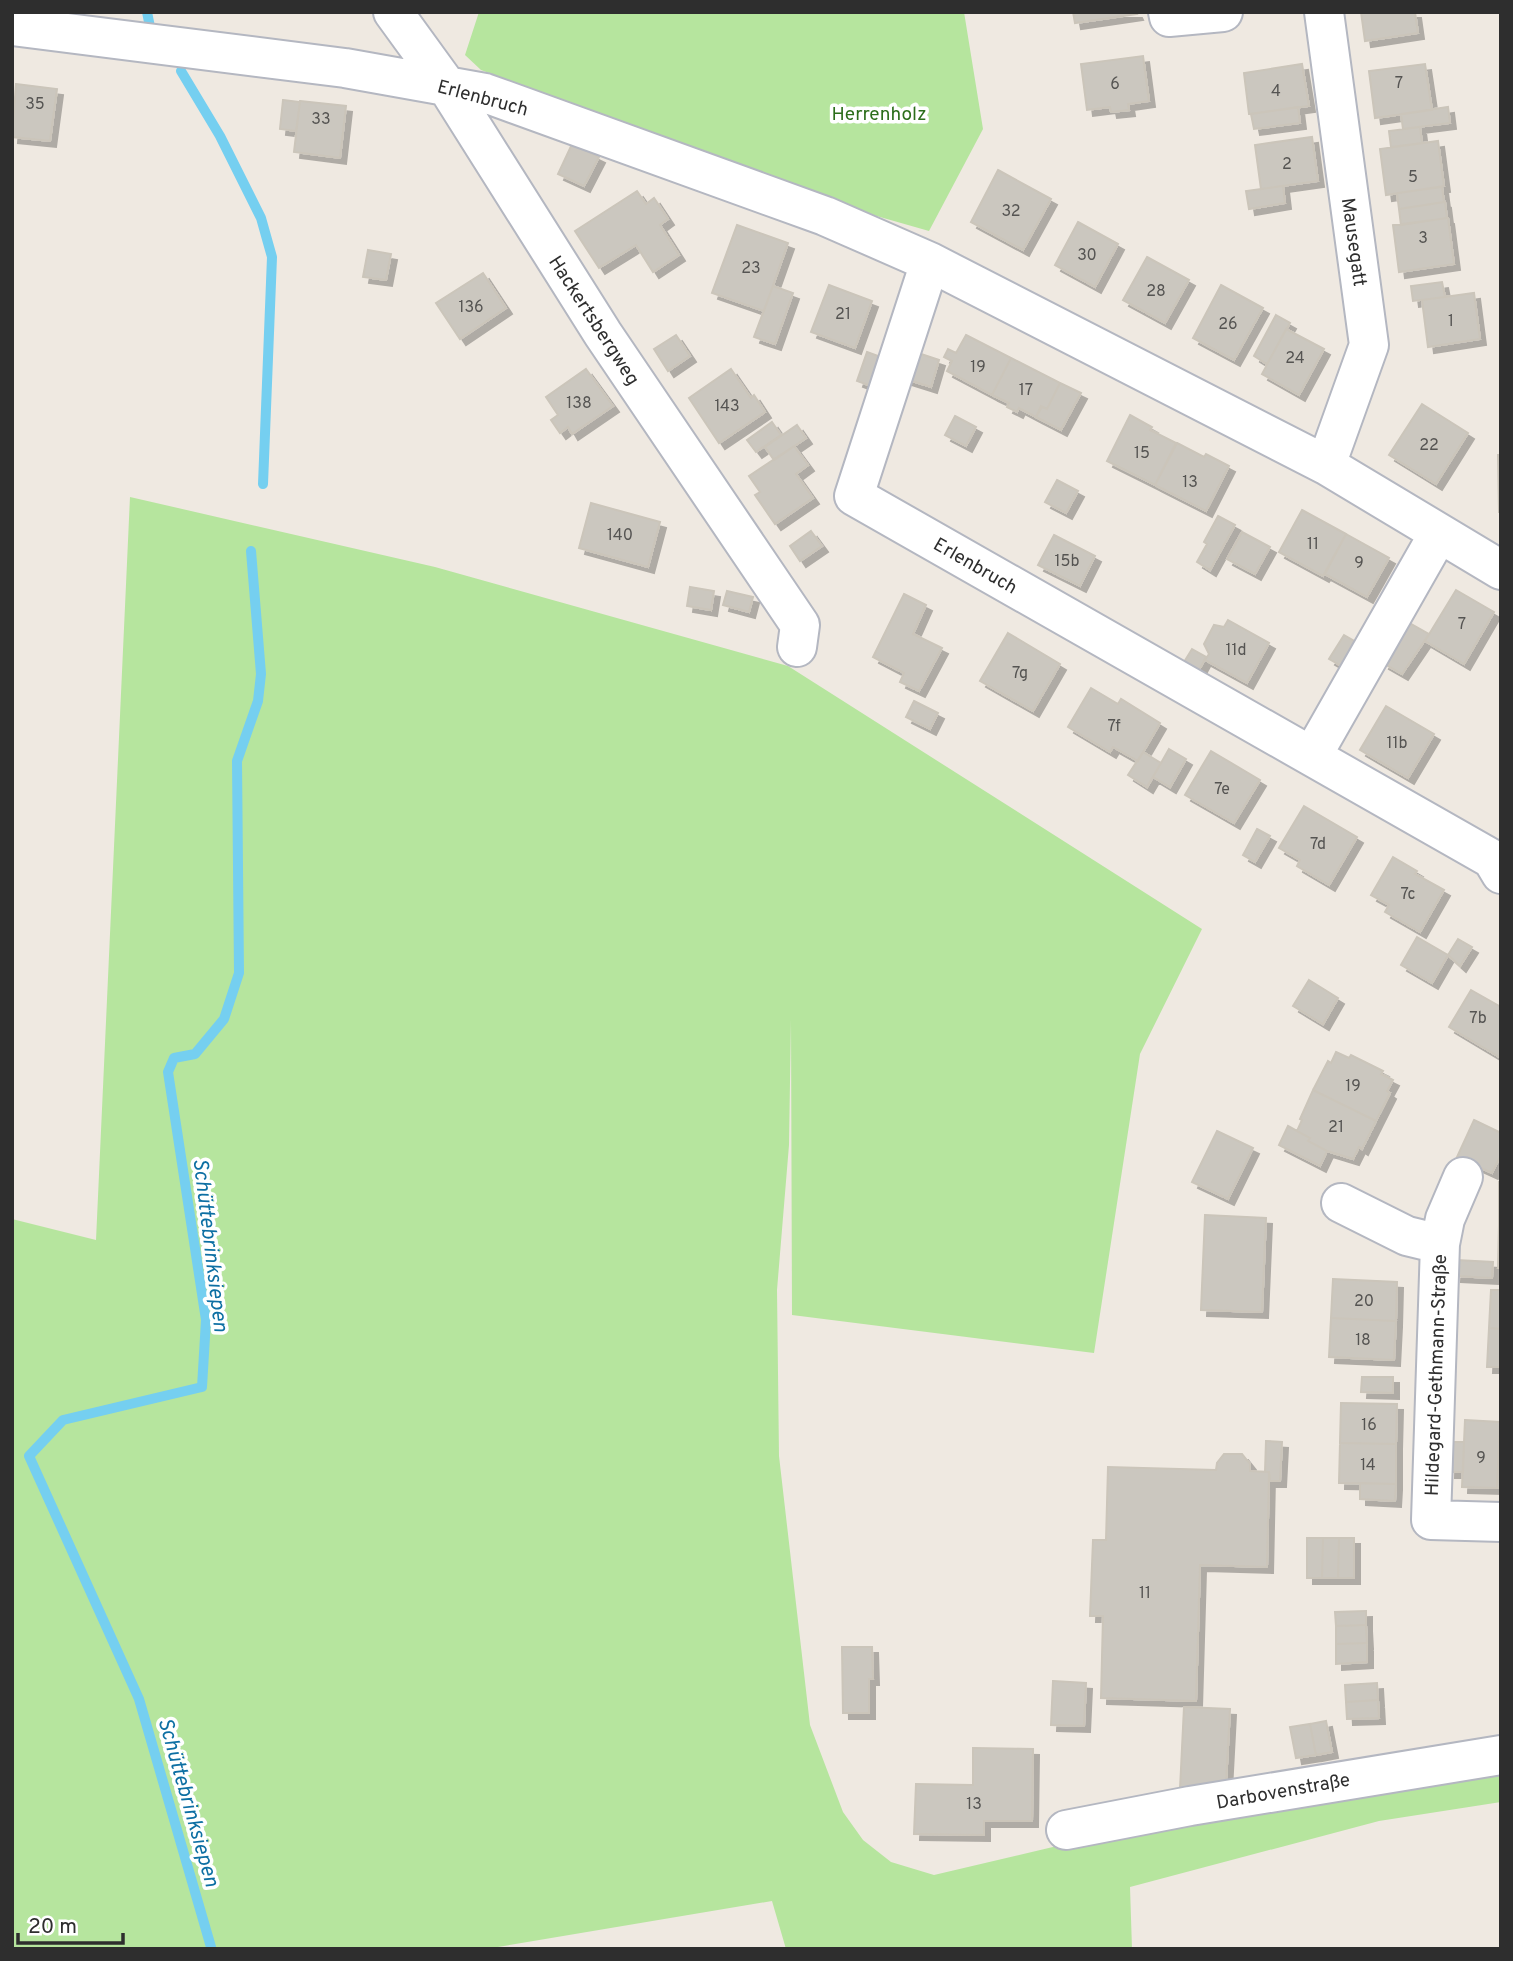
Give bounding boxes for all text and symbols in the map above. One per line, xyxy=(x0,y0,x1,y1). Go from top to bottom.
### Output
house number: 7 xyxy=(1395,74,1403,94)
street label: Erlenbruch xyxy=(434,75,531,123)
house number: 6 xyxy=(1110,75,1120,95)
house number: 4 xyxy=(1271,82,1281,102)
house number: 35 xyxy=(25,95,45,115)
park label: Herrenholz xyxy=(831,103,927,127)
house number: 33 xyxy=(311,110,331,130)
house number: 2 xyxy=(1282,155,1292,175)
house number: 5 xyxy=(1408,168,1418,188)
street label: Mausegatt xyxy=(1335,196,1371,288)
house number: 32 xyxy=(1001,202,1021,222)
house number: 3 xyxy=(1418,229,1428,249)
house number: 30 xyxy=(1077,246,1097,266)
street label: Hackertsbergweg xyxy=(542,252,644,390)
house number: 23 xyxy=(741,259,761,279)
house number: 28 xyxy=(1146,282,1166,302)
house number: 136 xyxy=(458,298,484,318)
house number: 21 xyxy=(835,305,851,325)
house number: 1 xyxy=(1448,312,1454,332)
house number: 26 xyxy=(1218,315,1238,335)
house number: 24 xyxy=(1285,349,1305,369)
house number: 19 xyxy=(970,358,986,378)
house number: 17 xyxy=(1019,381,1033,401)
house number: 138 xyxy=(566,394,592,414)
house number: 143 xyxy=(714,397,740,417)
house number: 22 xyxy=(1419,436,1439,456)
house number: 15 xyxy=(1134,444,1150,464)
house number: 13 xyxy=(1182,473,1198,493)
house number: 140 xyxy=(607,526,633,546)
street label: Erlenbruch xyxy=(929,533,1021,600)
house number: 11 xyxy=(1307,535,1319,555)
house number: 15b xyxy=(1055,552,1079,572)
house number: 9 xyxy=(1354,554,1364,574)
house number: 7 xyxy=(1458,615,1466,635)
house number: 11d xyxy=(1226,641,1246,661)
house number: 7g xyxy=(1012,664,1028,684)
house number: 7f xyxy=(1107,717,1121,737)
house number: 11b xyxy=(1387,734,1407,754)
house number: 7e xyxy=(1214,780,1230,800)
house number: 7d xyxy=(1310,835,1326,855)
house number: 7c xyxy=(1401,885,1415,905)
house number: 7b xyxy=(1469,1009,1487,1029)
house number: 19 xyxy=(1345,1077,1361,1097)
house number: 21 xyxy=(1328,1118,1344,1138)
water label: Schüttebrinksiepen xyxy=(185,1157,234,1334)
street label: Hildegard-Gethmann-Straße xyxy=(1421,1254,1453,1497)
house number: 20 xyxy=(1354,1292,1374,1312)
house number: 18 xyxy=(1355,1331,1371,1351)
house number: 16 xyxy=(1361,1416,1377,1436)
house number: 9 xyxy=(1476,1449,1486,1469)
house number: 14 xyxy=(1360,1456,1376,1476)
house number: 11 xyxy=(1139,1584,1151,1604)
water label: Schüttebrinksiepen xyxy=(150,1715,225,1891)
street label: Darbovenstraße xyxy=(1215,1768,1352,1816)
house number: 13 xyxy=(966,1795,982,1815)
scale bar xyxy=(18,1902,122,1946)
text: 20 m xyxy=(28,1914,77,1941)

